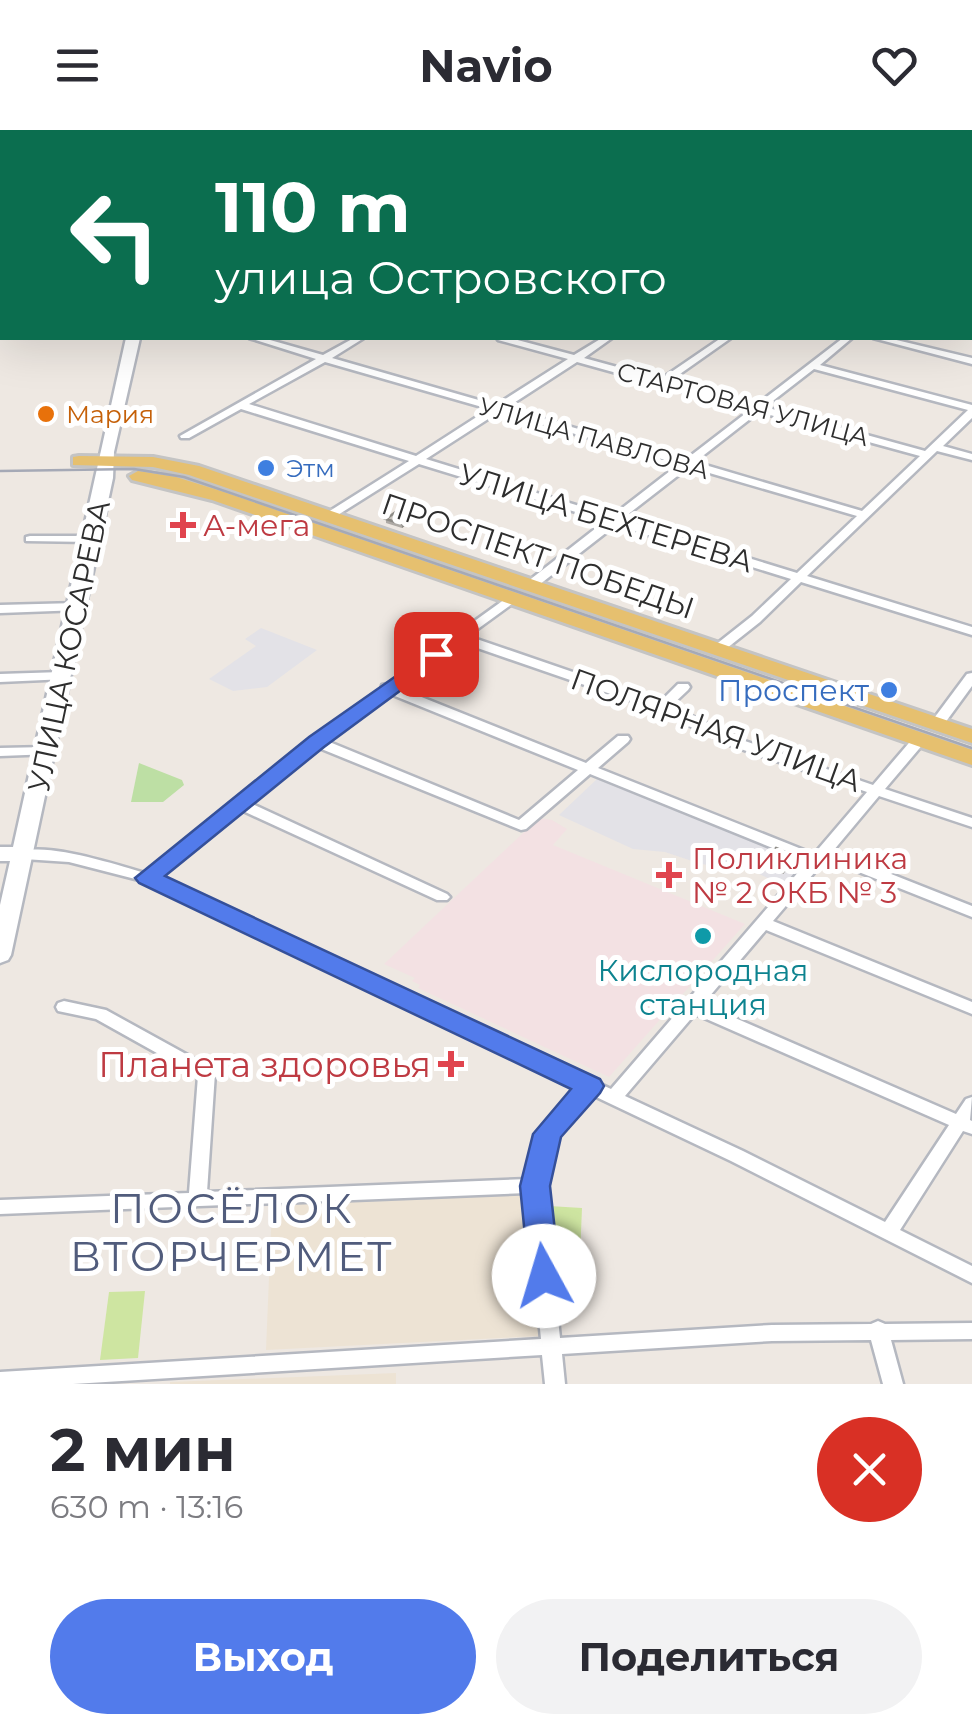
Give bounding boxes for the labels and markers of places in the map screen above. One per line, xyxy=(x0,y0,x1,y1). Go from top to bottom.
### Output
place label: Мария xyxy=(66,399,154,429)
marker: Мария xyxy=(35,403,57,425)
place label: Этм xyxy=(286,453,335,483)
marker: Этм xyxy=(255,457,277,479)
place label: А-мега xyxy=(203,507,310,544)
marker: А-мега xyxy=(172,514,194,536)
pin xyxy=(394,612,479,697)
place label: Проспект xyxy=(718,672,870,709)
marker: Проспект xyxy=(878,679,900,701)
place label: Поликлиника № 2 ОКБ № 3 xyxy=(692,840,908,911)
marker: Поликлиника № 2 ОКБ № 3 xyxy=(656,862,682,888)
marker: Кислородная станция xyxy=(692,925,714,947)
place label: Кислородная станция xyxy=(598,952,808,1023)
place label: Планета здоровья xyxy=(98,1043,431,1086)
marker: Планета здоровья xyxy=(440,1053,462,1075)

